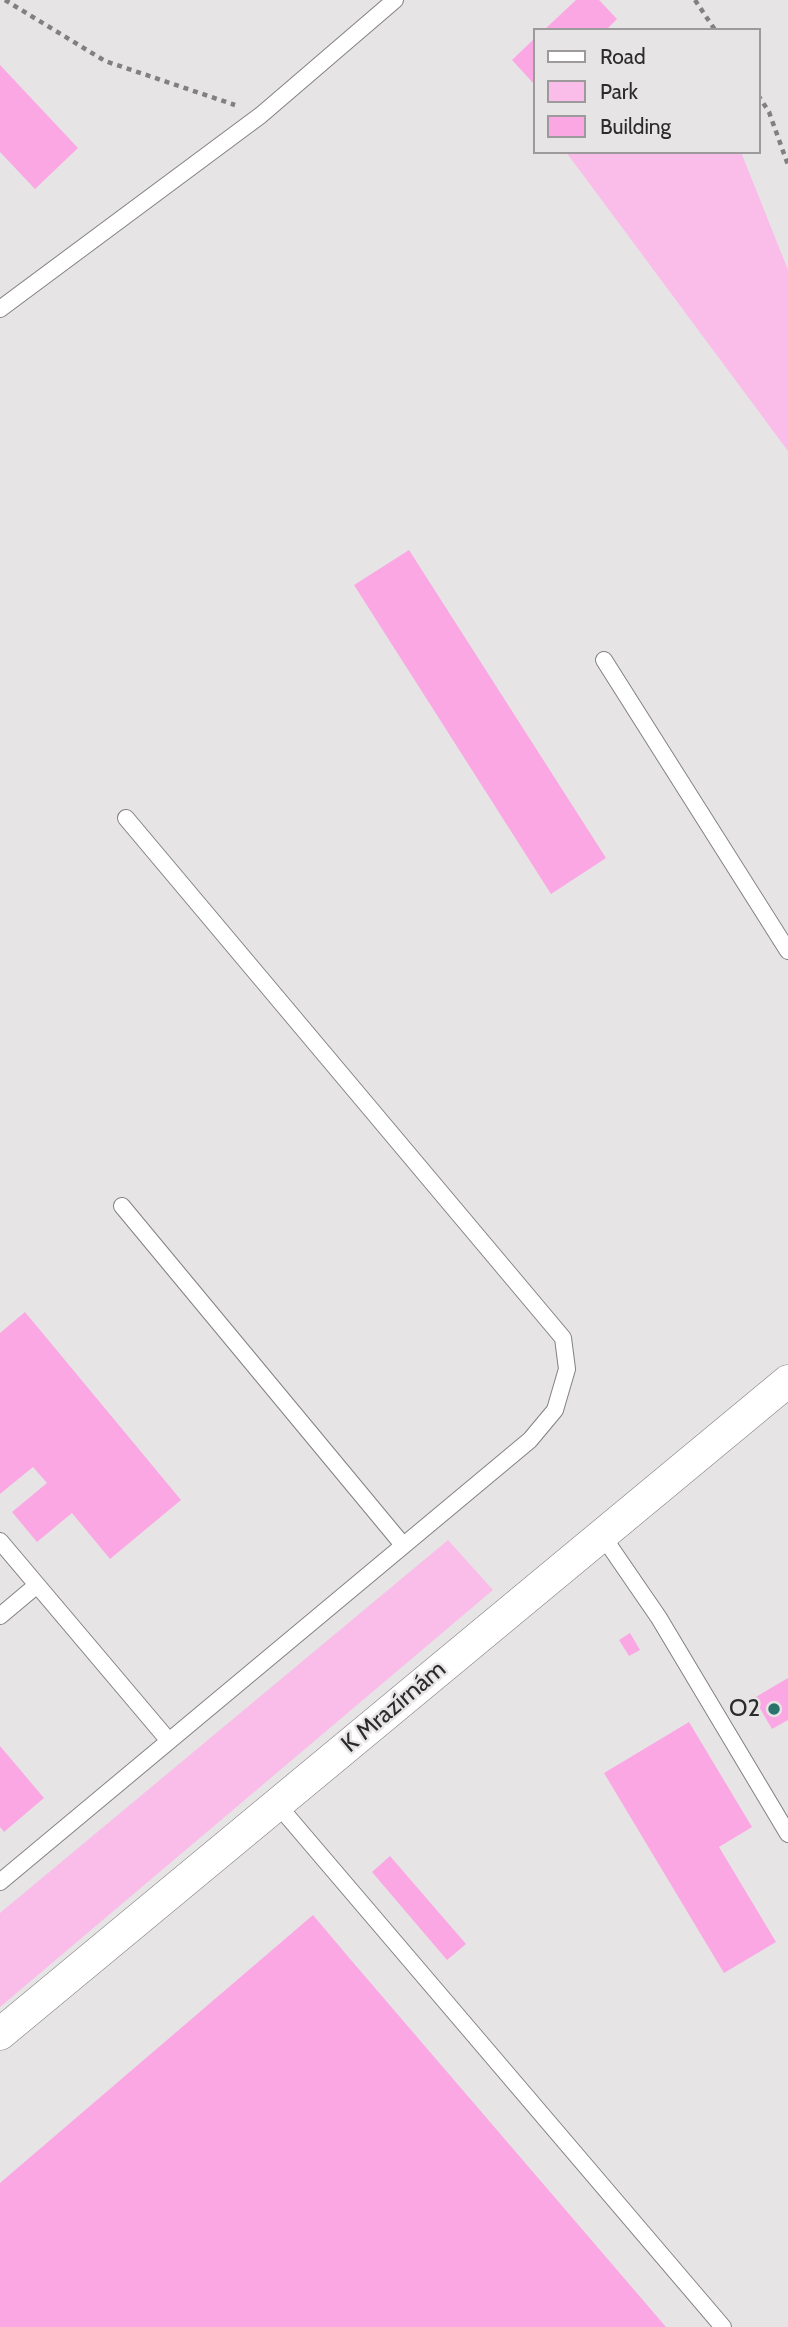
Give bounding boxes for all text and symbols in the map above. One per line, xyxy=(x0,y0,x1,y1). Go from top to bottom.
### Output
legend xyxy=(532,28,760,154)
text: Road xyxy=(600,44,646,69)
text: Park xyxy=(600,79,638,104)
text: Building xyxy=(600,114,671,139)
street label: K Mrazírnám xyxy=(336,1655,452,1759)
place label: O2 xyxy=(729,1695,760,1723)
marker: O2 xyxy=(766,1701,782,1717)

